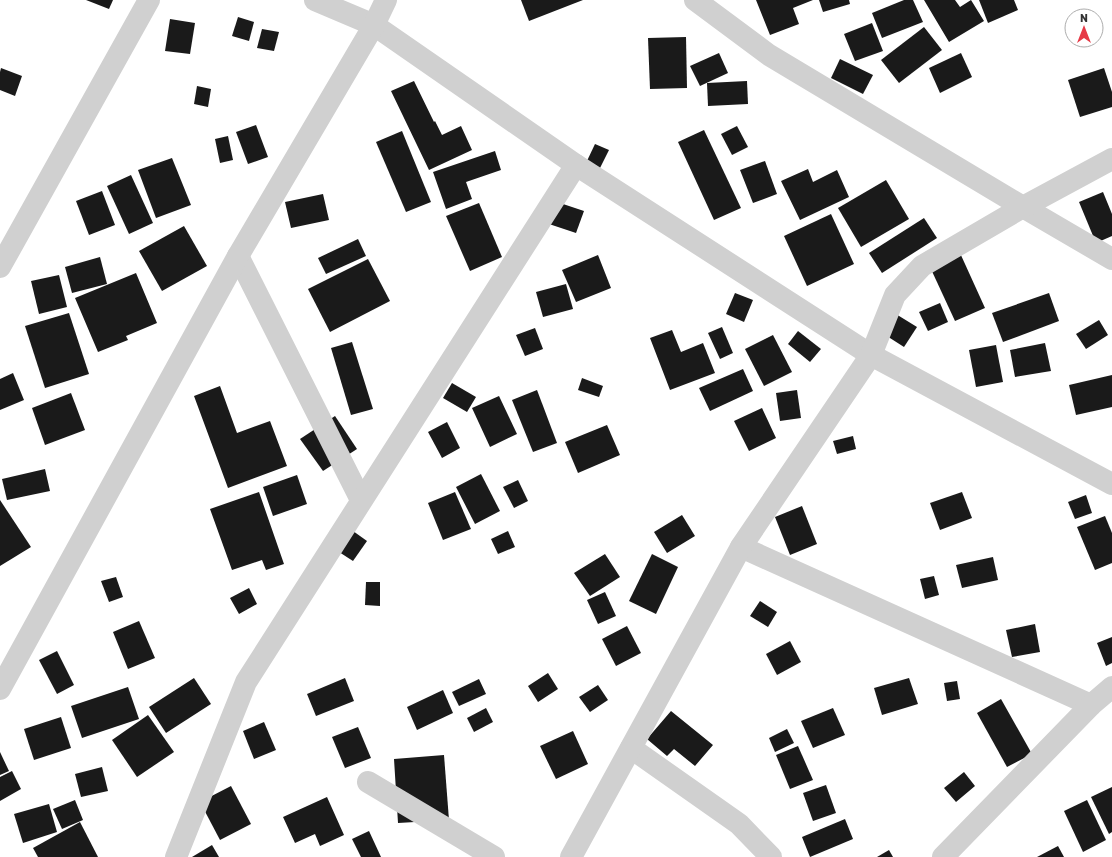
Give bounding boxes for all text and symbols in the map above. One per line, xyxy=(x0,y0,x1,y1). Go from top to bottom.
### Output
north arrow xyxy=(1064,8,1104,48)
text: N xyxy=(1080,12,1088,25)

